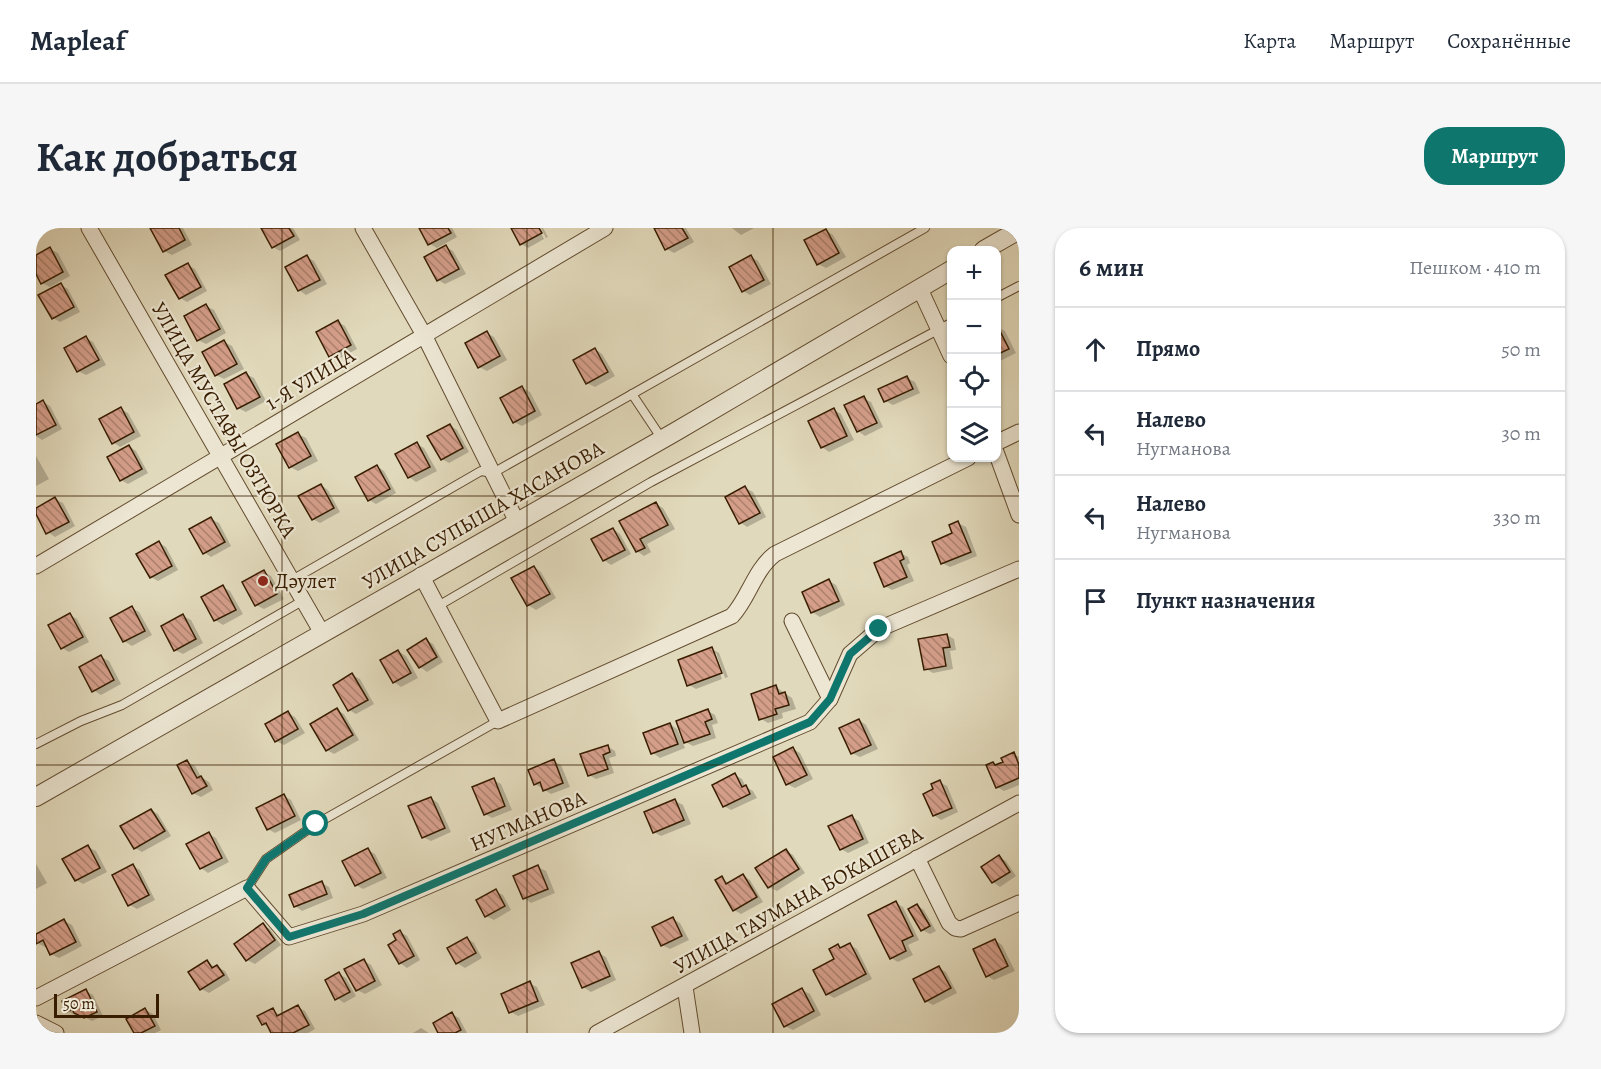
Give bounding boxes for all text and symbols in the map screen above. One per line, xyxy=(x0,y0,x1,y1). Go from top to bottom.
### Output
text: Mapleaf xyxy=(30,22,125,60)
text: Карта xyxy=(1243,27,1296,55)
text: Маршрут xyxy=(1329,27,1414,55)
text: Сохранённые xyxy=(1447,27,1571,55)
button: Маршрут xyxy=(1424,127,1565,185)
text: Как добраться xyxy=(36,128,298,185)
map controls xyxy=(947,246,1001,462)
button: + xyxy=(947,246,1001,300)
text: 6 мин xyxy=(1079,250,1144,285)
text: Пешком · 410 m xyxy=(1409,254,1541,281)
street label: УЛИЦА МУСТАФЫ ОЗТЮРКА xyxy=(145,297,303,544)
button: − xyxy=(947,300,1001,354)
icon: ahead xyxy=(1079,333,1112,366)
text: Прямо xyxy=(1136,334,1200,364)
text: 50 m xyxy=(1501,336,1541,363)
street label: 1-Я УЛИЦА xyxy=(260,341,361,417)
button: locate xyxy=(947,354,1001,408)
text: Налево xyxy=(1136,405,1206,435)
button: layers xyxy=(947,408,1001,462)
icon: left xyxy=(1079,417,1112,450)
text: 30 m xyxy=(1501,420,1541,447)
street label: УЛИЦА СУПЫША ХАСАНОВА xyxy=(357,434,610,596)
text: Нугманова xyxy=(1136,435,1231,462)
text: Налево xyxy=(1136,489,1206,519)
icon: left xyxy=(1079,501,1112,534)
text: 330 m xyxy=(1493,504,1541,531)
text: Нугманова xyxy=(1136,519,1231,546)
place label: Дәулет xyxy=(275,567,336,595)
marker: Дәулет xyxy=(256,574,270,588)
icon: arrive xyxy=(1079,585,1112,618)
text: Пункт назначения xyxy=(1136,586,1315,616)
route end xyxy=(865,615,891,641)
street label: НУГМАНОВА xyxy=(466,784,591,858)
route start xyxy=(302,810,328,836)
street label: УЛИЦА ТАУМАНА БОКАШЕВА xyxy=(668,819,928,980)
scale bar xyxy=(54,991,159,1018)
text: 50 m xyxy=(63,993,95,1015)

